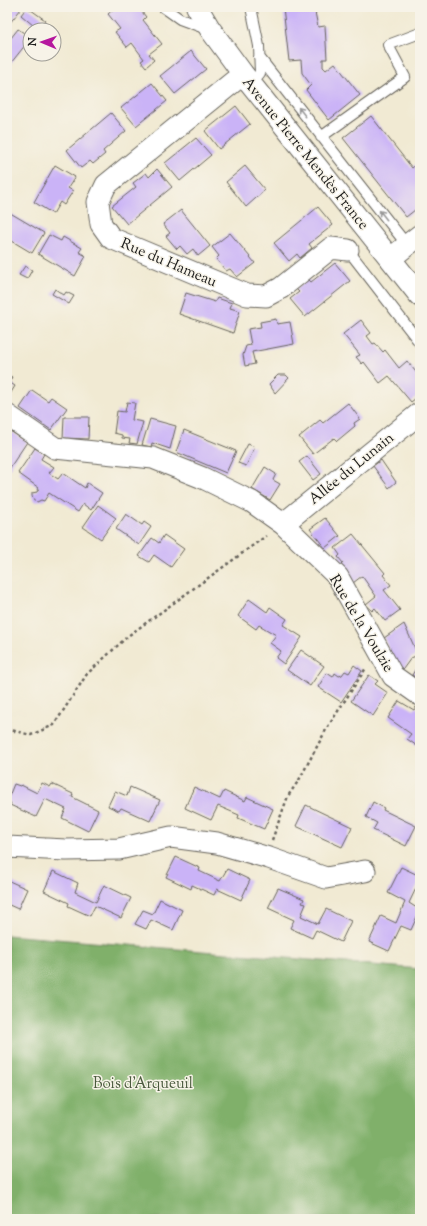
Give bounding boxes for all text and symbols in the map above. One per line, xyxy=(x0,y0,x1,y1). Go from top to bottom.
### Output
north arrow xyxy=(22,22,62,62)
text: N xyxy=(25,37,41,47)
street label: Avenue Pierre Mendès France xyxy=(237,73,373,235)
one-way arrow xyxy=(298,107,307,118)
one-way arrow xyxy=(378,209,387,220)
street label: Rue du Hameau xyxy=(117,234,220,293)
street label: Allée du Lunain xyxy=(305,428,399,510)
street label: Rue de la Voulzie xyxy=(323,571,398,677)
park label: Bois d'Arqueuil xyxy=(93,1074,193,1095)

